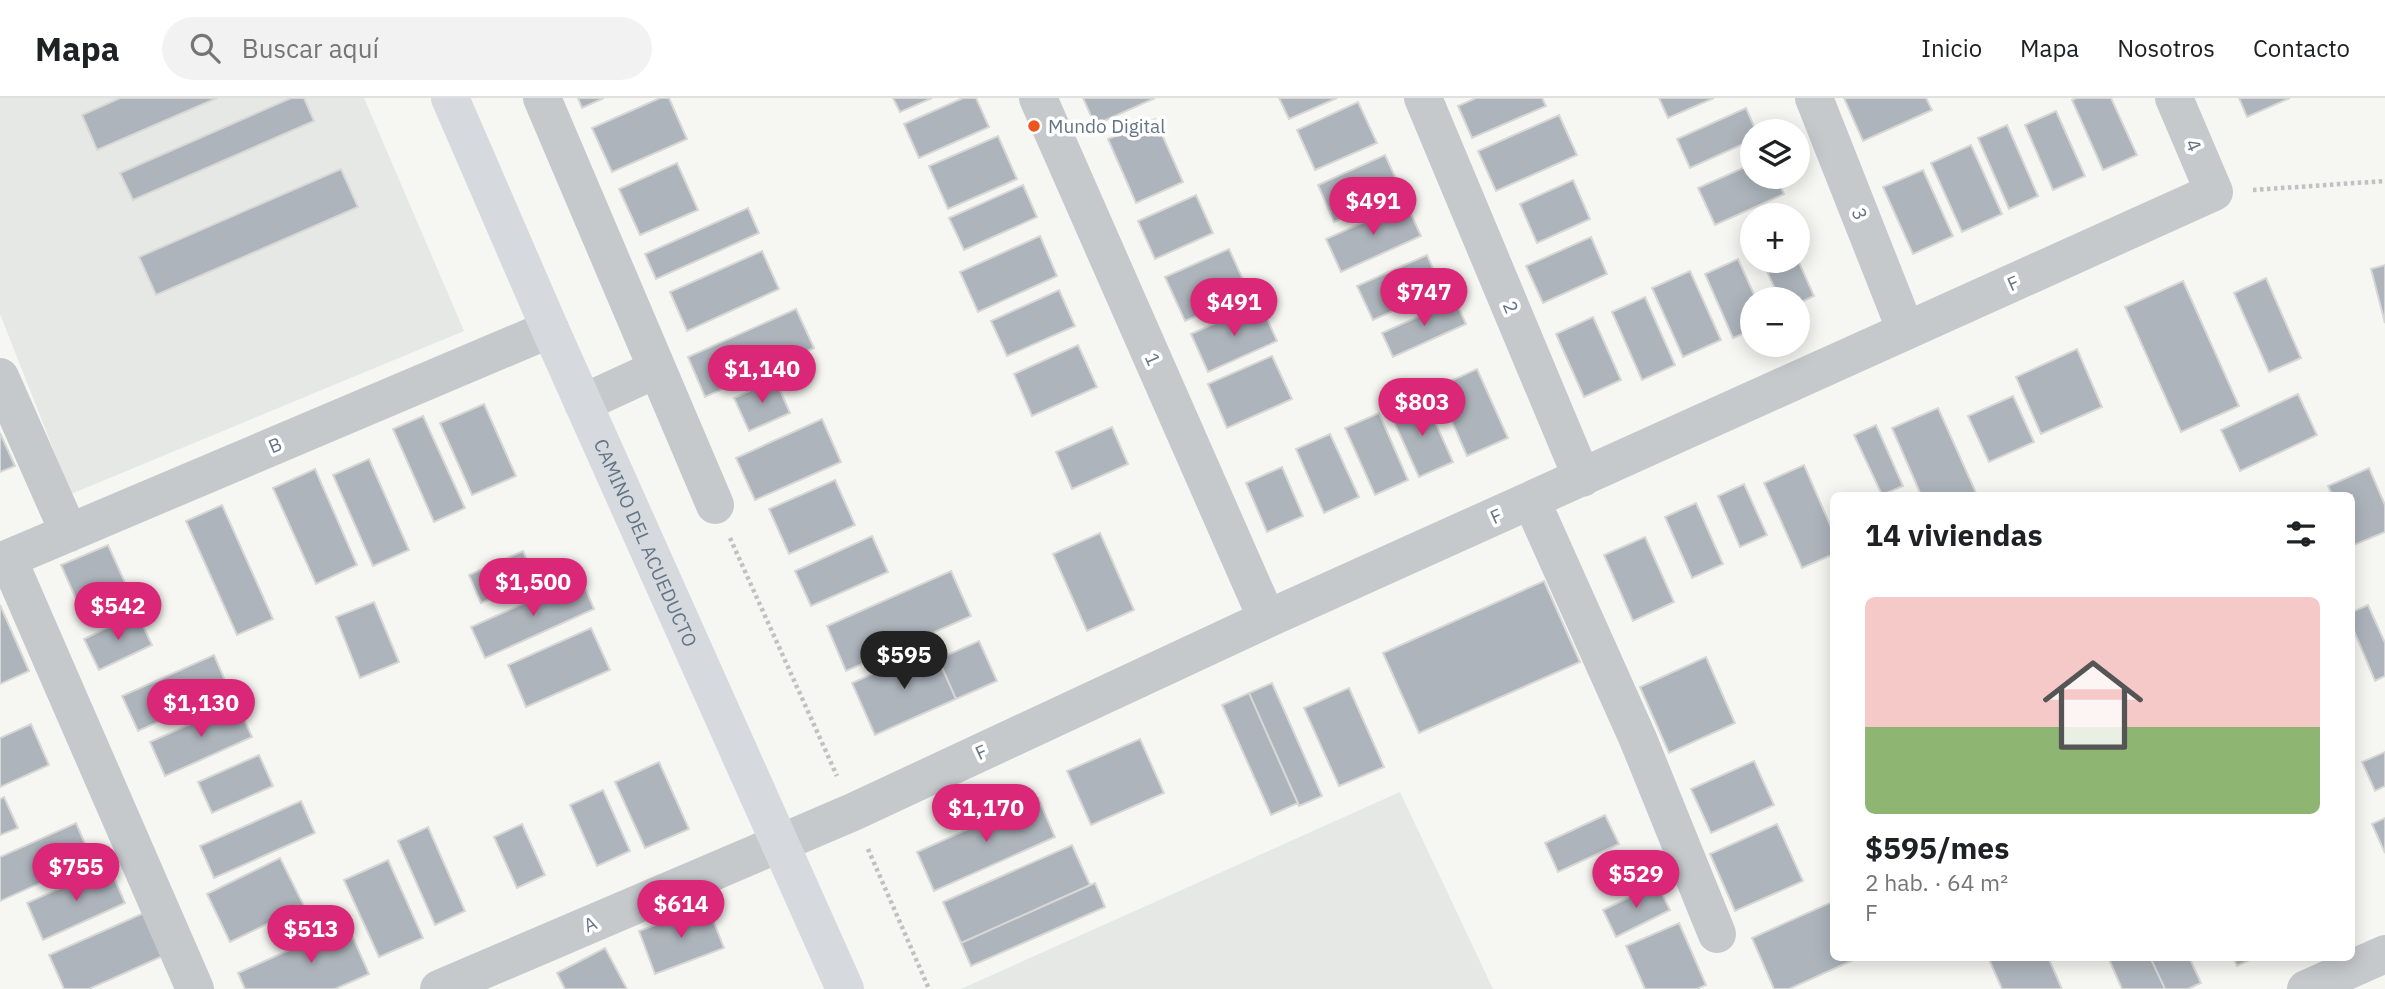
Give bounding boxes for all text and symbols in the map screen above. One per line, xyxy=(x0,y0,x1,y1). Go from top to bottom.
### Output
search box xyxy=(162,17,652,80)
text: Mapa xyxy=(35,27,120,70)
icon: search xyxy=(186,29,224,67)
text: Buscar aquí xyxy=(242,31,379,65)
text: Inicio xyxy=(1921,32,1982,64)
text: Mapa xyxy=(2020,32,2079,64)
text: Nosotros xyxy=(2117,32,2215,64)
text: Contacto xyxy=(2253,32,2350,64)
place label: Mundo Digital xyxy=(1048,114,1165,138)
marker: Mundo Digital xyxy=(1026,118,1042,134)
map controls xyxy=(1740,119,1810,357)
button: layers xyxy=(1740,119,1810,189)
street label: 4 xyxy=(2181,135,2207,155)
pin: $491 xyxy=(1332,178,1414,237)
text: $491 xyxy=(1345,185,1401,215)
button: + xyxy=(1740,203,1810,273)
street label: 3 xyxy=(1847,204,1873,224)
pin: $747 xyxy=(1383,268,1465,328)
street label: F xyxy=(2003,270,2023,296)
text: $747 xyxy=(1396,276,1452,306)
pin: $491 xyxy=(1193,278,1275,338)
text: $491 xyxy=(1206,286,1262,316)
button: − xyxy=(1740,287,1810,357)
street label: 2 xyxy=(1498,297,1524,317)
pin: $1,140 xyxy=(705,345,819,405)
street label: 1 xyxy=(1140,349,1166,369)
text: $1,140 xyxy=(724,353,800,383)
pin: $803 xyxy=(1381,378,1463,438)
text: $803 xyxy=(1394,386,1450,416)
street label: B xyxy=(265,432,285,458)
street label: CAMINO DEL ACUEDUCTO xyxy=(589,435,703,651)
street label: F xyxy=(1486,503,1506,529)
text: 14 viviendas xyxy=(1865,515,2043,554)
icon: filters xyxy=(2282,515,2320,553)
pin: $1,500 xyxy=(476,559,590,618)
text: $1,500 xyxy=(495,566,571,596)
pin: $542 xyxy=(77,582,159,642)
text: $542 xyxy=(90,590,146,620)
pin: $595 xyxy=(863,632,945,691)
text: $595 xyxy=(876,639,932,669)
icon: home xyxy=(2030,642,2156,768)
pin: $1,130 xyxy=(144,680,258,739)
text: $1,130 xyxy=(163,687,239,717)
street label: F xyxy=(971,739,991,765)
pin: $1,170 xyxy=(929,784,1043,844)
text: $1,170 xyxy=(948,792,1024,822)
text: $595/mes xyxy=(1865,828,2009,867)
pin: $755 xyxy=(35,844,117,903)
pin: $529 xyxy=(1595,850,1677,910)
text: $755 xyxy=(48,851,104,881)
text: $529 xyxy=(1608,858,1664,888)
text: 2 hab. · 64 m² xyxy=(1865,867,2008,897)
pin: $614 xyxy=(640,880,722,940)
text: $614 xyxy=(653,888,709,918)
text: F xyxy=(1865,897,1878,927)
pin: $513 xyxy=(270,906,352,965)
street label: A xyxy=(580,911,600,937)
text: $513 xyxy=(283,913,339,943)

